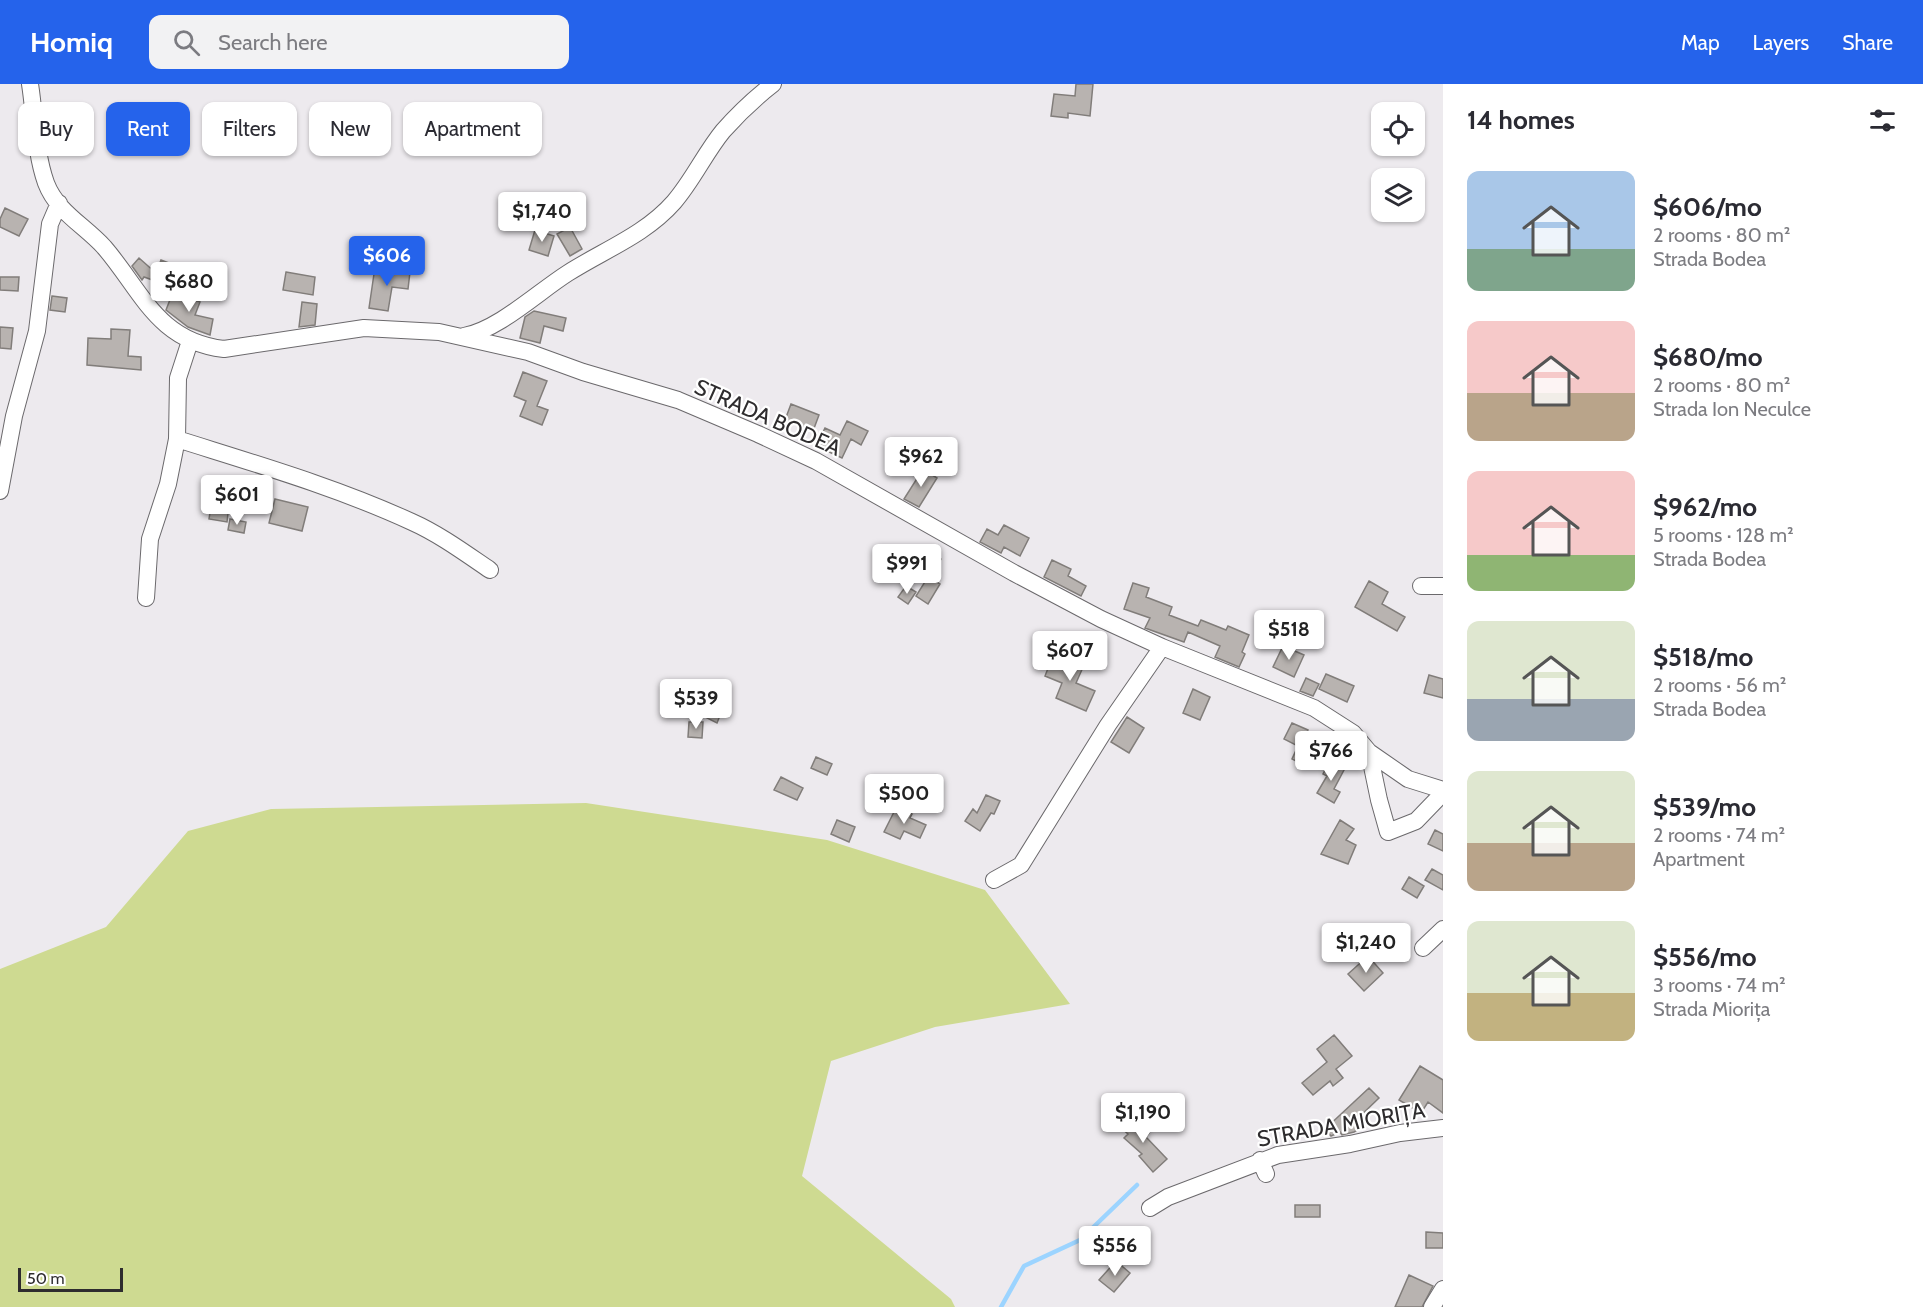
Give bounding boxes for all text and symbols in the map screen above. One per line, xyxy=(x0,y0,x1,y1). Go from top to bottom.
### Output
search box xyxy=(149,15,569,69)
text: Homiq xyxy=(30,25,113,59)
icon: search xyxy=(170,26,203,59)
text: Search here xyxy=(218,29,327,56)
text: Map xyxy=(1681,30,1720,55)
text: Layers xyxy=(1753,30,1809,55)
text: Share xyxy=(1842,30,1893,55)
chip: Buy xyxy=(18,102,94,156)
chip: Rent xyxy=(106,102,190,156)
chip: Filters xyxy=(202,102,297,156)
chip: New xyxy=(309,102,391,156)
chip: Apartment xyxy=(403,102,542,156)
map controls xyxy=(1371,102,1425,222)
button: locate xyxy=(1371,102,1425,156)
text: 14 homes xyxy=(1467,104,1575,136)
icon: filters xyxy=(1866,104,1899,137)
button: layers xyxy=(1371,168,1425,222)
text: $606/mo xyxy=(1653,191,1762,223)
pin: $1,740 xyxy=(493,192,591,243)
icon: home xyxy=(1515,195,1587,267)
text: $1,740 xyxy=(512,199,572,223)
text: 2 rooms · 80 m² xyxy=(1653,223,1790,247)
pin: $606 xyxy=(351,236,423,287)
text: $606 xyxy=(363,243,411,267)
text: Strada Bodea xyxy=(1653,247,1766,271)
pin: $680 xyxy=(153,262,225,313)
text: $680 xyxy=(164,269,214,293)
text: $680/mo xyxy=(1653,341,1763,373)
icon: home xyxy=(1515,345,1587,417)
street label: STRADA BODEA xyxy=(690,373,846,462)
text: 2 rooms · 80 m² xyxy=(1653,373,1790,397)
text: Strada Ion Neculce xyxy=(1653,397,1811,421)
pin: $962 xyxy=(885,437,957,488)
text: $962 xyxy=(899,444,943,468)
pin: $601 xyxy=(201,475,273,526)
text: $601 xyxy=(215,482,259,506)
text: $962/mo xyxy=(1653,491,1757,523)
icon: home xyxy=(1515,495,1587,567)
text: 5 rooms · 128 m² xyxy=(1653,523,1794,547)
pin: $991 xyxy=(871,544,943,595)
text: Strada Bodea xyxy=(1653,547,1766,571)
text: $991 xyxy=(886,551,928,575)
pin: $518 xyxy=(1253,610,1325,661)
text: $518 xyxy=(1268,617,1310,641)
pin: $607 xyxy=(1034,631,1106,682)
text: $607 xyxy=(1046,638,1094,662)
text: $518/mo xyxy=(1653,641,1753,673)
icon: home xyxy=(1515,645,1587,717)
text: 2 rooms · 56 m² xyxy=(1653,673,1786,697)
pin: $539 xyxy=(660,679,732,730)
text: $539 xyxy=(674,686,718,710)
text: Strada Bodea xyxy=(1653,697,1766,721)
pin: $766 xyxy=(1295,731,1367,782)
text: $766 xyxy=(1309,738,1353,762)
pin: $500 xyxy=(868,774,940,825)
text: $500 xyxy=(879,781,929,805)
text: $539/mo xyxy=(1653,791,1756,823)
icon: home xyxy=(1515,795,1587,867)
text: 2 rooms · 74 m² xyxy=(1653,823,1785,847)
text: Apartment xyxy=(1653,847,1745,871)
pin: $1,240 xyxy=(1317,923,1415,974)
text: $1,240 xyxy=(1336,930,1396,954)
text: $556/mo xyxy=(1653,941,1757,973)
icon: home xyxy=(1515,945,1587,1017)
text: 3 rooms · 74 m² xyxy=(1653,973,1786,997)
text: Strada Miorița xyxy=(1653,997,1770,1021)
pin: $1,190 xyxy=(1094,1093,1192,1144)
street label: STRADA MIORIȚA xyxy=(1255,1096,1428,1154)
text: $1,190 xyxy=(1115,1100,1171,1124)
pin: $556 xyxy=(1079,1226,1151,1277)
text: $556 xyxy=(1093,1233,1137,1257)
scale bar xyxy=(18,1265,123,1292)
text: 50 m xyxy=(27,1269,64,1288)

